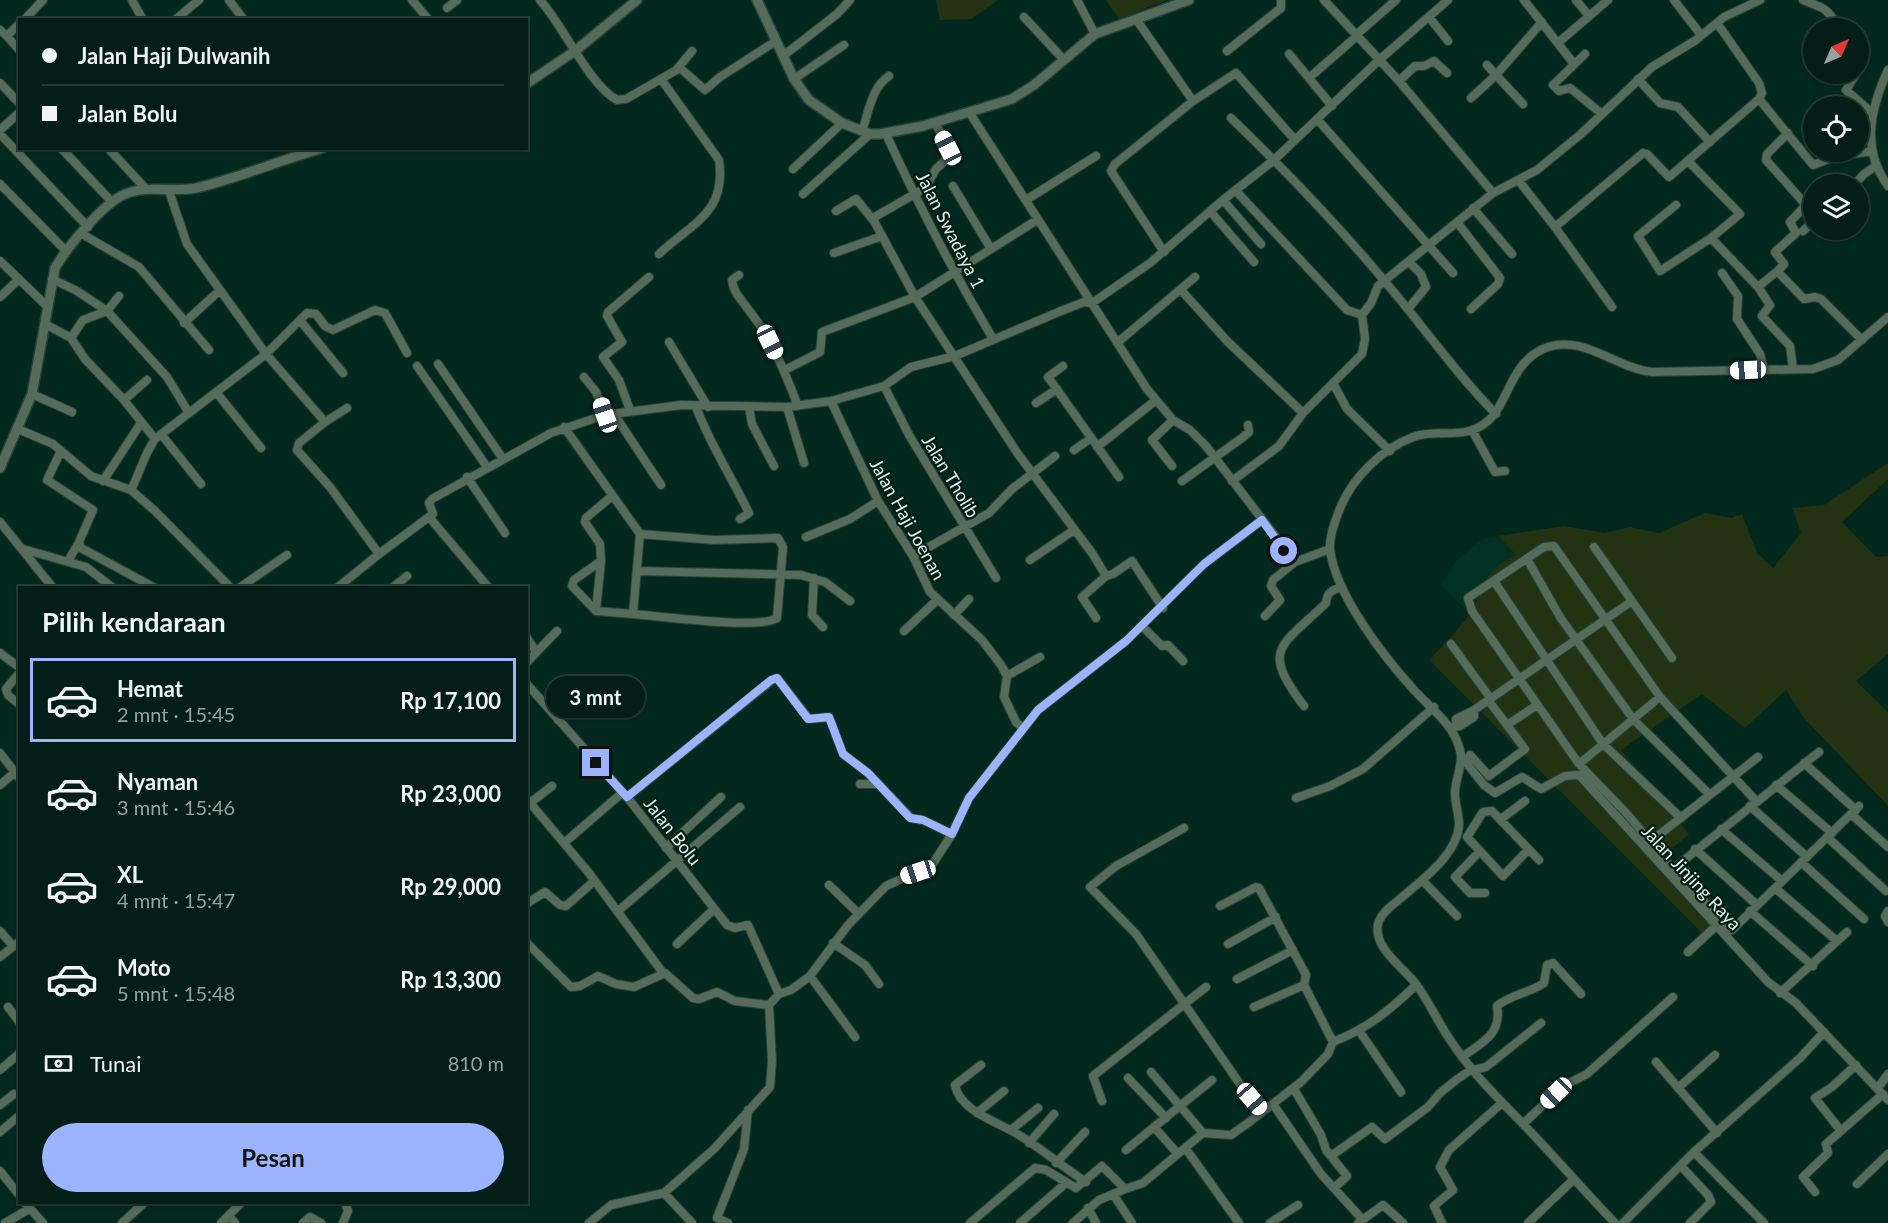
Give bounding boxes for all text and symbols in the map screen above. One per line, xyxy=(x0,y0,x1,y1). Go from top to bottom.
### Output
north arrow xyxy=(1803,18,1869,84)
map controls xyxy=(1803,18,1869,240)
text: Jalan Haji Dulwanih xyxy=(78,42,271,69)
button: locate xyxy=(1803,96,1869,162)
text: Jalan Bolu xyxy=(78,100,177,127)
car xyxy=(932,128,964,168)
street label: Jalan Swadaya 1 xyxy=(912,168,990,292)
button: layers xyxy=(1803,174,1869,240)
car xyxy=(754,322,786,362)
car xyxy=(1730,360,1766,380)
car xyxy=(591,395,619,435)
street label: Jalan Tholib xyxy=(918,431,984,521)
street label: Jalan Haji Joenan xyxy=(866,455,950,583)
route start xyxy=(1270,537,1297,564)
text: Pilih kendaraan xyxy=(42,605,226,638)
icon: car xyxy=(45,673,99,727)
text: Hemat xyxy=(117,675,183,702)
callout: 3 mnt xyxy=(546,676,646,718)
text: 3 mnt xyxy=(570,685,621,709)
text: Rp 17,100 xyxy=(400,687,501,714)
text: 2 mnt · 15:45 xyxy=(117,702,235,726)
route end xyxy=(582,749,609,776)
icon: car xyxy=(45,766,99,820)
text: Nyaman xyxy=(117,768,198,795)
text: Rp 23,000 xyxy=(400,780,501,807)
street label: Jalan Bolu xyxy=(640,793,706,869)
text: 3 mnt · 15:46 xyxy=(117,795,235,819)
street label: Jalan Jinjing Raya xyxy=(1638,820,1746,934)
car xyxy=(898,858,938,886)
icon: car xyxy=(45,859,99,913)
text: XL xyxy=(117,861,143,888)
text: Rp 29,000 xyxy=(400,873,501,900)
text: 4 mnt · 15:47 xyxy=(117,888,235,912)
icon: car xyxy=(45,952,99,1006)
text: Moto xyxy=(117,954,171,981)
text: Rp 13,300 xyxy=(400,966,501,993)
text: 5 mnt · 15:48 xyxy=(117,981,235,1005)
icon: cash xyxy=(42,1047,75,1080)
text: Tunai xyxy=(90,1050,141,1077)
text: 810 m xyxy=(448,1051,504,1075)
car xyxy=(1537,1074,1575,1112)
car xyxy=(1233,1080,1271,1118)
button: Pesan xyxy=(42,1123,504,1192)

